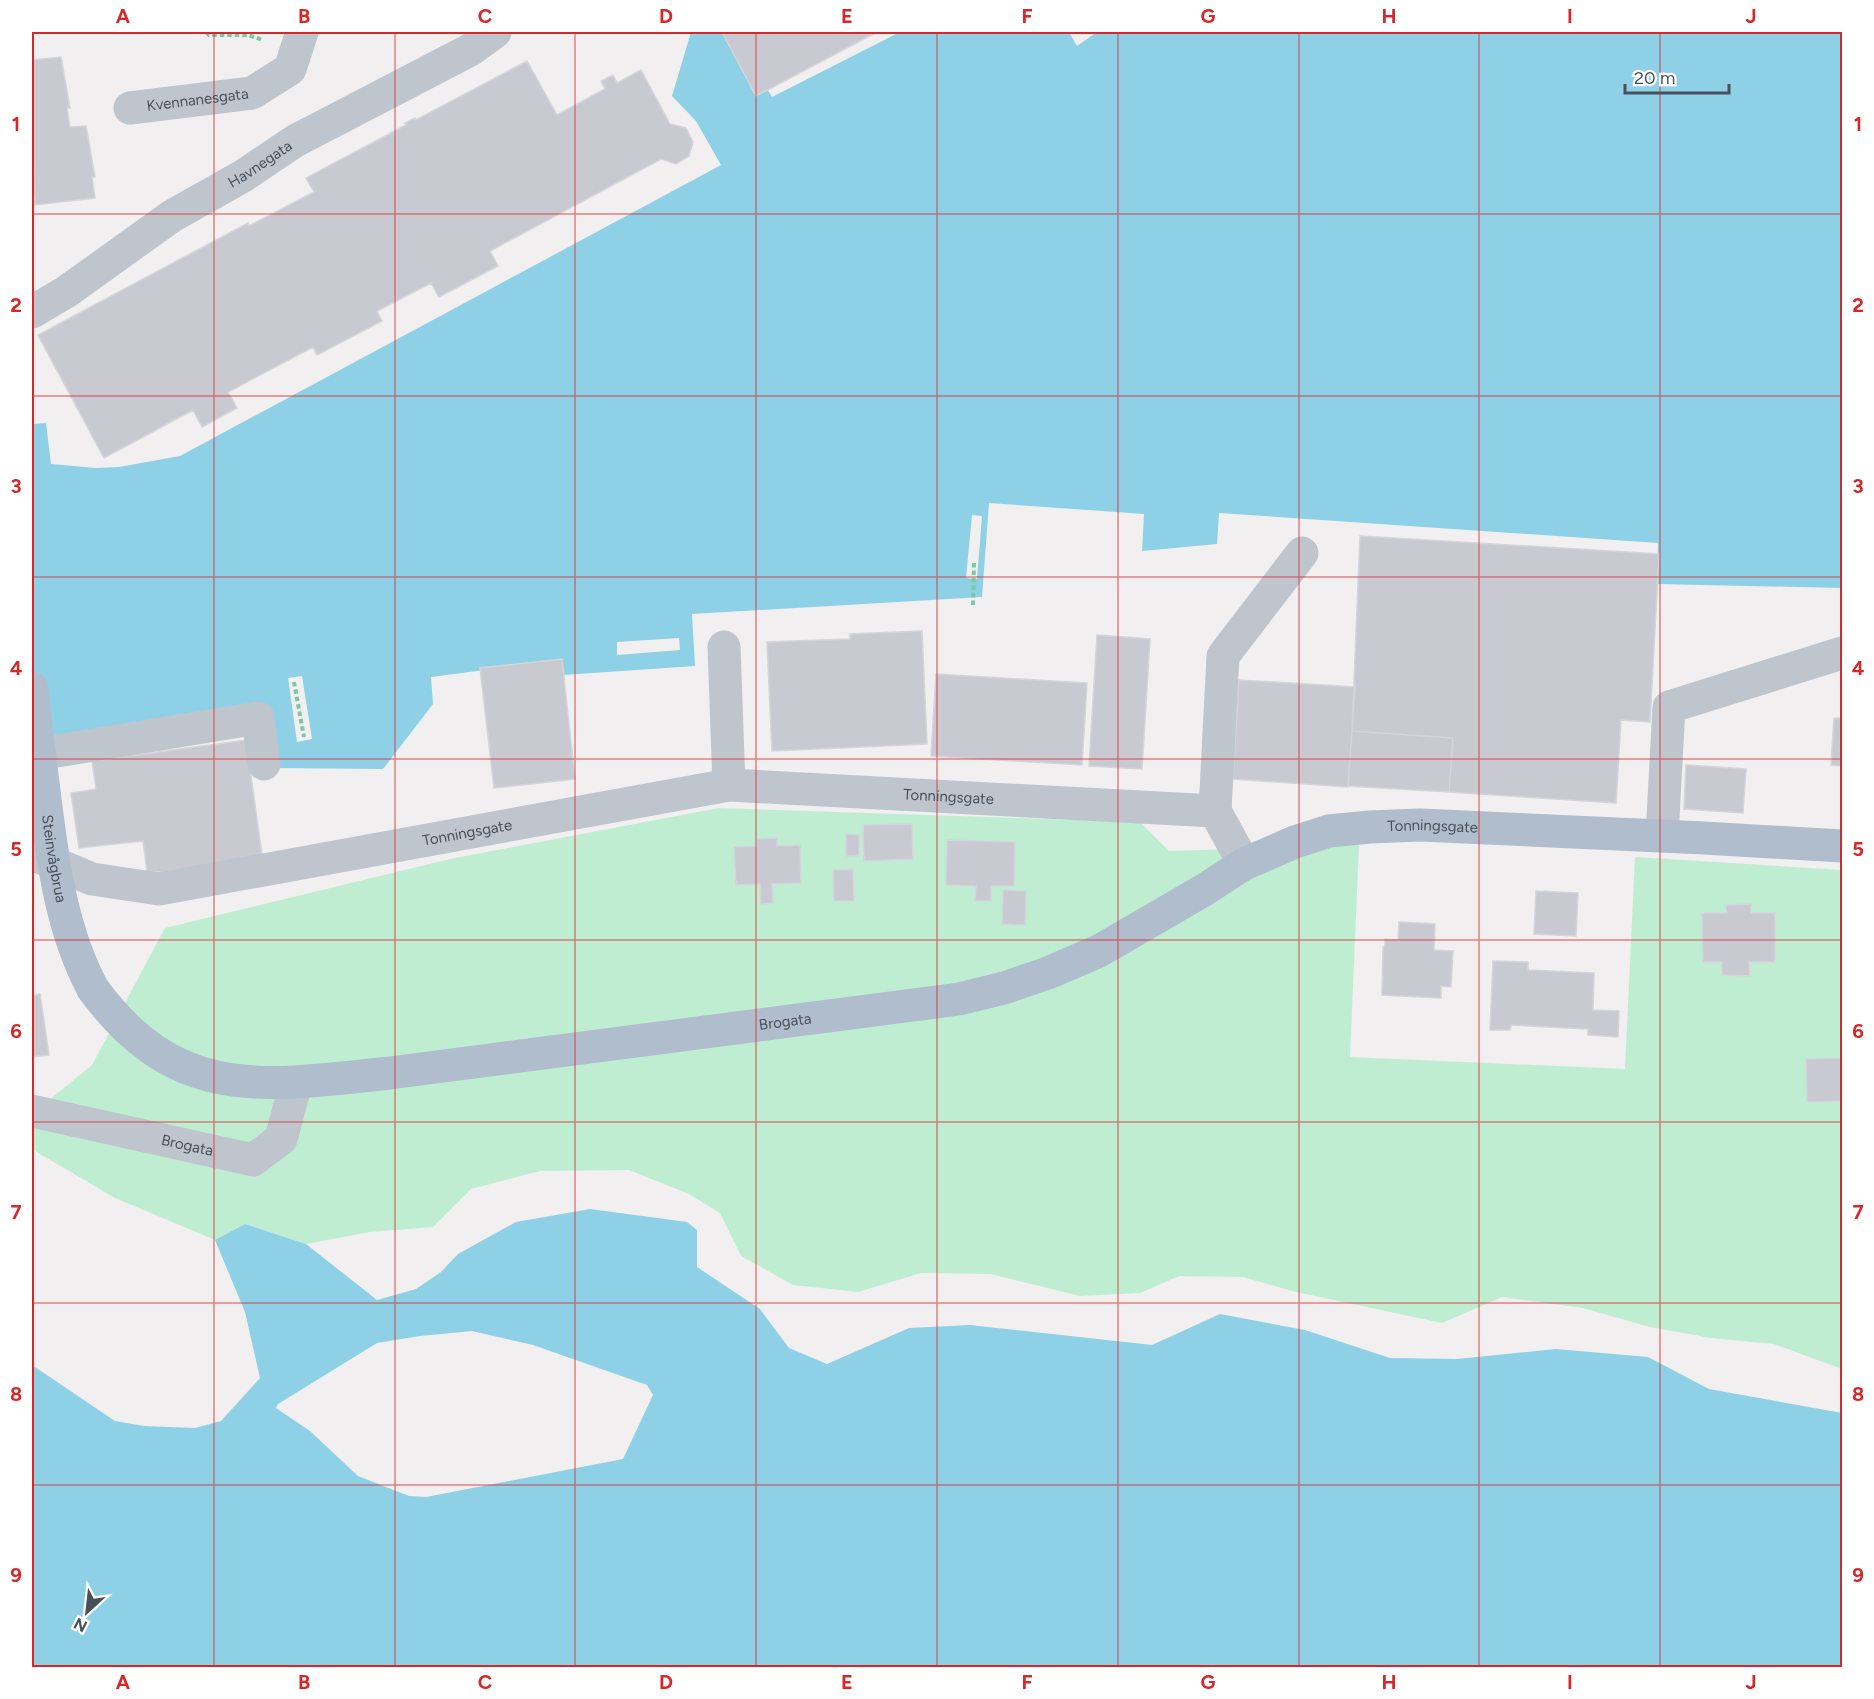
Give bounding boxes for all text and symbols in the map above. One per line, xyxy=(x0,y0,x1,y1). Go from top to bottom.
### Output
text: A xyxy=(116,4,131,28)
text: B xyxy=(298,4,310,28)
text: C xyxy=(478,4,492,28)
text: D xyxy=(659,4,673,28)
text: E xyxy=(841,4,853,28)
text: F xyxy=(1021,4,1033,28)
text: G xyxy=(1201,4,1216,28)
text: H xyxy=(1382,4,1397,28)
text: I xyxy=(1567,4,1573,28)
text: J xyxy=(1745,4,1757,28)
scale bar xyxy=(1625,57,1728,95)
text: 20 m xyxy=(1634,67,1675,89)
street label: Kvennanesgata xyxy=(145,85,250,115)
text: 1 xyxy=(12,112,20,136)
text: 1 xyxy=(1854,112,1862,136)
street label: Havnegata xyxy=(225,137,295,192)
text: 2 xyxy=(10,293,22,317)
text: 2 xyxy=(1852,293,1864,317)
text: 3 xyxy=(10,474,22,498)
text: 3 xyxy=(1852,474,1864,498)
text: 4 xyxy=(10,656,23,680)
text: 4 xyxy=(1852,656,1865,680)
street label: Tonningsgate xyxy=(903,785,994,808)
street label: Steinvågbrua xyxy=(38,814,70,904)
street label: Tonningsgate xyxy=(421,816,513,850)
street label: Tonningsgate xyxy=(1387,816,1478,837)
text: 5 xyxy=(10,837,22,861)
text: 5 xyxy=(1852,837,1864,861)
street label: Brogata xyxy=(758,1009,812,1034)
text: 6 xyxy=(10,1019,22,1043)
text: 6 xyxy=(1852,1019,1864,1043)
street label: Brogata xyxy=(160,1131,215,1160)
text: 7 xyxy=(10,1200,22,1224)
text: 7 xyxy=(1852,1200,1864,1224)
text: 8 xyxy=(10,1382,22,1406)
text: 8 xyxy=(1852,1382,1864,1406)
text: 9 xyxy=(10,1563,22,1587)
text: 9 xyxy=(1852,1563,1864,1587)
north arrow xyxy=(57,1582,117,1642)
text: N xyxy=(71,1614,90,1636)
text: A xyxy=(116,1670,131,1694)
text: B xyxy=(298,1670,310,1694)
text: C xyxy=(478,1670,492,1694)
text: D xyxy=(659,1670,673,1694)
text: E xyxy=(841,1670,853,1694)
text: F xyxy=(1021,1670,1033,1694)
text: G xyxy=(1201,1670,1216,1694)
text: H xyxy=(1382,1670,1397,1694)
text: I xyxy=(1567,1670,1573,1694)
text: J xyxy=(1745,1670,1757,1694)

